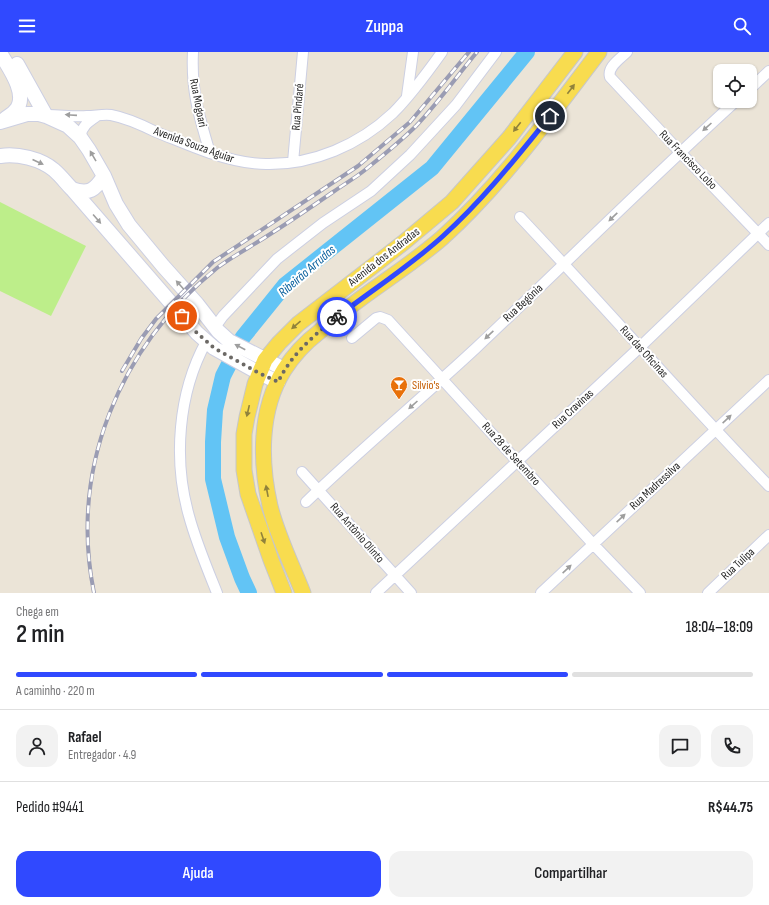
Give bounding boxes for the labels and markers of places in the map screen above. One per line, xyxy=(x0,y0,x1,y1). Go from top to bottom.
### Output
pin xyxy=(533,99,567,133)
pin xyxy=(165,299,199,333)
bar icon: Silvio's xyxy=(389,375,409,400)
place label: Silvio's xyxy=(412,378,440,393)

